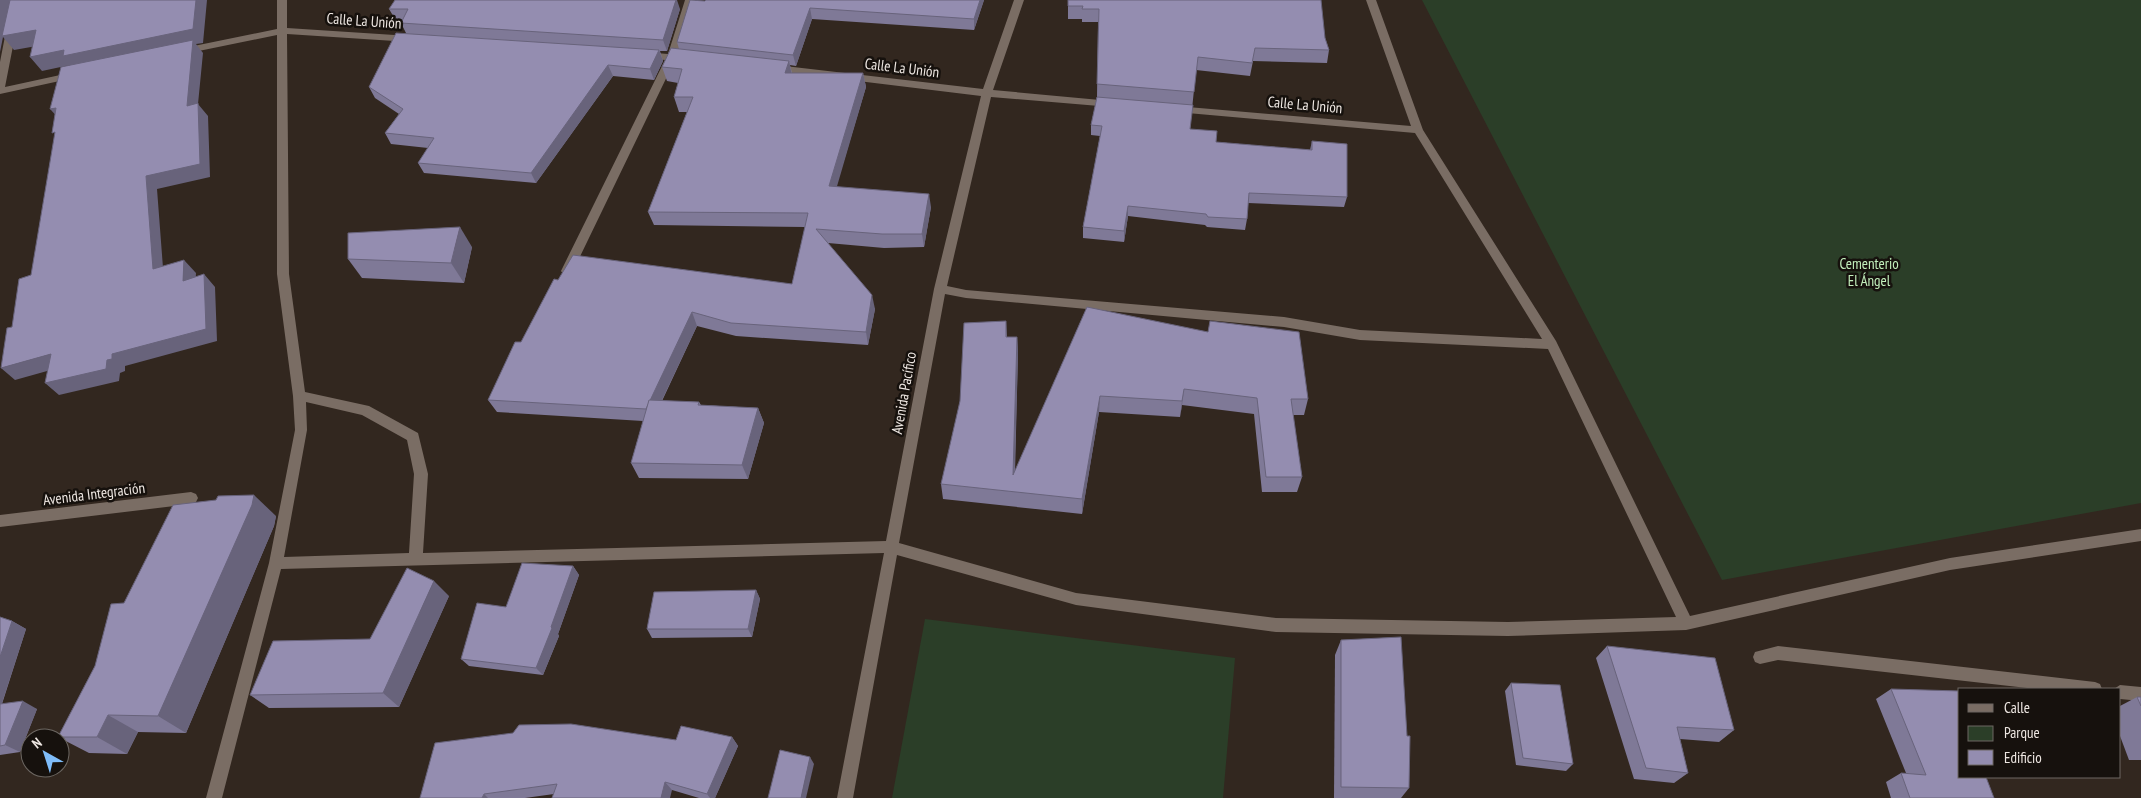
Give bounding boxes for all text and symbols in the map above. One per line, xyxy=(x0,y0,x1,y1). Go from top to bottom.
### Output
street label: Calle La Unión xyxy=(326,8,402,33)
street label: Calle La Unión xyxy=(864,54,940,82)
street label: Calle La Unión xyxy=(1267,92,1343,117)
park label: Cementerio El Ángel xyxy=(1839,254,1899,290)
street label: Avenida Pacífico xyxy=(887,350,920,436)
street label: Avenida Integración xyxy=(42,478,146,509)
legend xyxy=(1958,688,2121,778)
text: Calle xyxy=(2004,698,2030,717)
text: Parque xyxy=(2004,723,2040,742)
north arrow xyxy=(20,728,70,778)
text: N xyxy=(28,734,45,752)
text: Edificio xyxy=(2004,748,2042,767)

